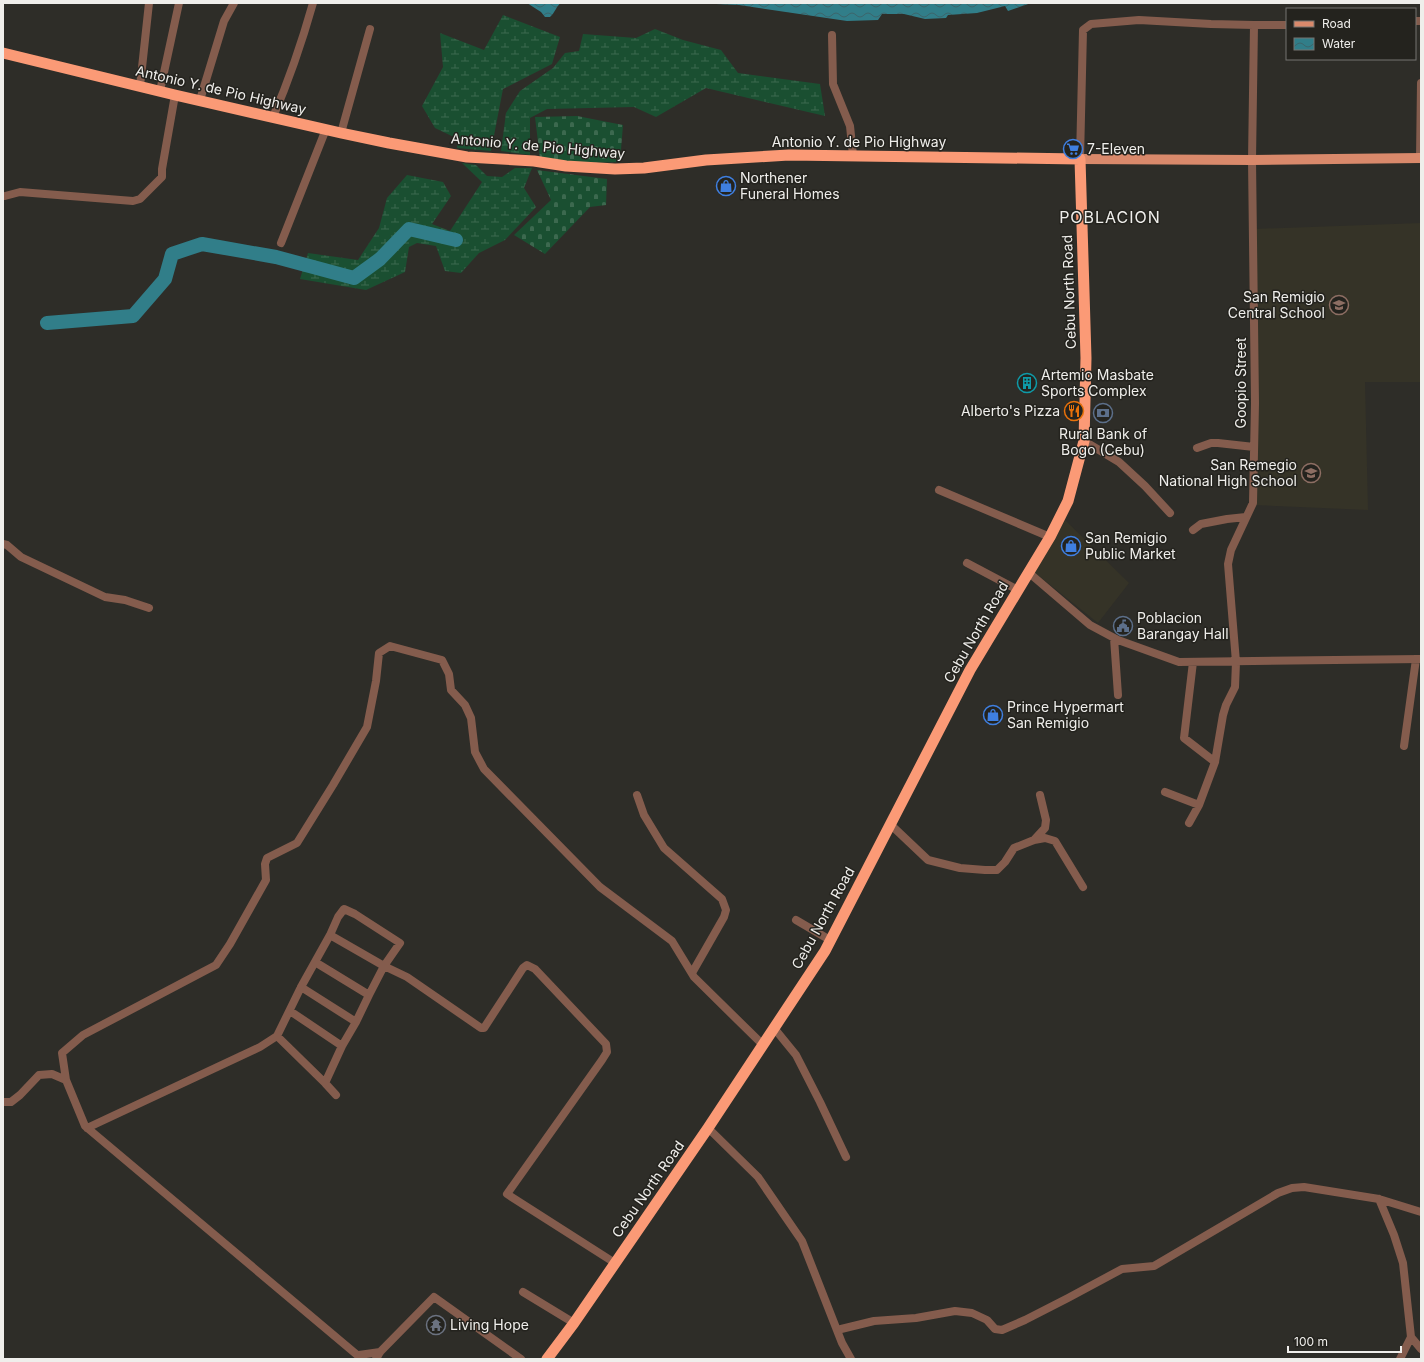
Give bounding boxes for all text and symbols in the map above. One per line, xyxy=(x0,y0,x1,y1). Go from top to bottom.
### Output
legend xyxy=(1286,8,1416,60)
text: Road xyxy=(1322,16,1351,31)
text: Water xyxy=(1322,36,1356,51)
street label: Antonio Y. de Pio Highway xyxy=(134,62,308,117)
street label: Antonio Y. de Pio Highway xyxy=(450,129,626,162)
street label: Antonio Y. de Pio Highway xyxy=(772,133,946,150)
supermarket icon: 7-Eleven xyxy=(1062,138,1084,160)
place label: 7-Eleven xyxy=(1087,140,1145,157)
place label: Northener Funeral Homes xyxy=(740,169,840,202)
shop icon: Northener Funeral Homes xyxy=(715,175,737,197)
district label: POBLACION xyxy=(1059,207,1161,227)
street label: Cebu North Road xyxy=(1058,235,1079,349)
place label: San Remigio Central School xyxy=(1228,288,1325,321)
school or university icon: San Remigio Central School xyxy=(1328,294,1350,316)
street label: Goopio Street xyxy=(1232,337,1249,429)
place label: Artemio Masbate Sports Complex xyxy=(1041,366,1154,399)
building icon: Artemio Masbate Sports Complex xyxy=(1016,372,1038,394)
restaurant icon: Alberto's Pizza xyxy=(1063,400,1085,422)
place label: Alberto's Pizza xyxy=(961,402,1060,419)
bank icon: Rural Bank of Bogo (Cebu) xyxy=(1092,402,1114,424)
place label: Rural Bank of Bogo (Cebu) xyxy=(1059,425,1147,458)
place label: San Remegio National High School xyxy=(1159,456,1297,489)
school or university icon: San Remegio National High School xyxy=(1300,462,1322,484)
place label: San Remigio Public Market xyxy=(1085,529,1176,562)
shop icon: San Remigio Public Market xyxy=(1060,535,1082,557)
street label: Cebu North Road xyxy=(940,578,1011,685)
place label: Poblacion Barangay Hall xyxy=(1137,609,1229,642)
public building icon: Poblacion Barangay Hall xyxy=(1112,615,1134,637)
place label: Prince Hypermart San Remigio xyxy=(1007,698,1124,731)
shop icon: Prince Hypermart San Remigio xyxy=(982,704,1004,726)
street label: Cebu North Road xyxy=(787,864,858,972)
street label: Cebu North Road xyxy=(608,1137,687,1240)
temple icon: Living Hope xyxy=(425,1314,447,1336)
place label: Living Hope xyxy=(450,1316,529,1333)
scale bar xyxy=(1288,1328,1401,1354)
text: 100 m xyxy=(1294,1334,1328,1349)

